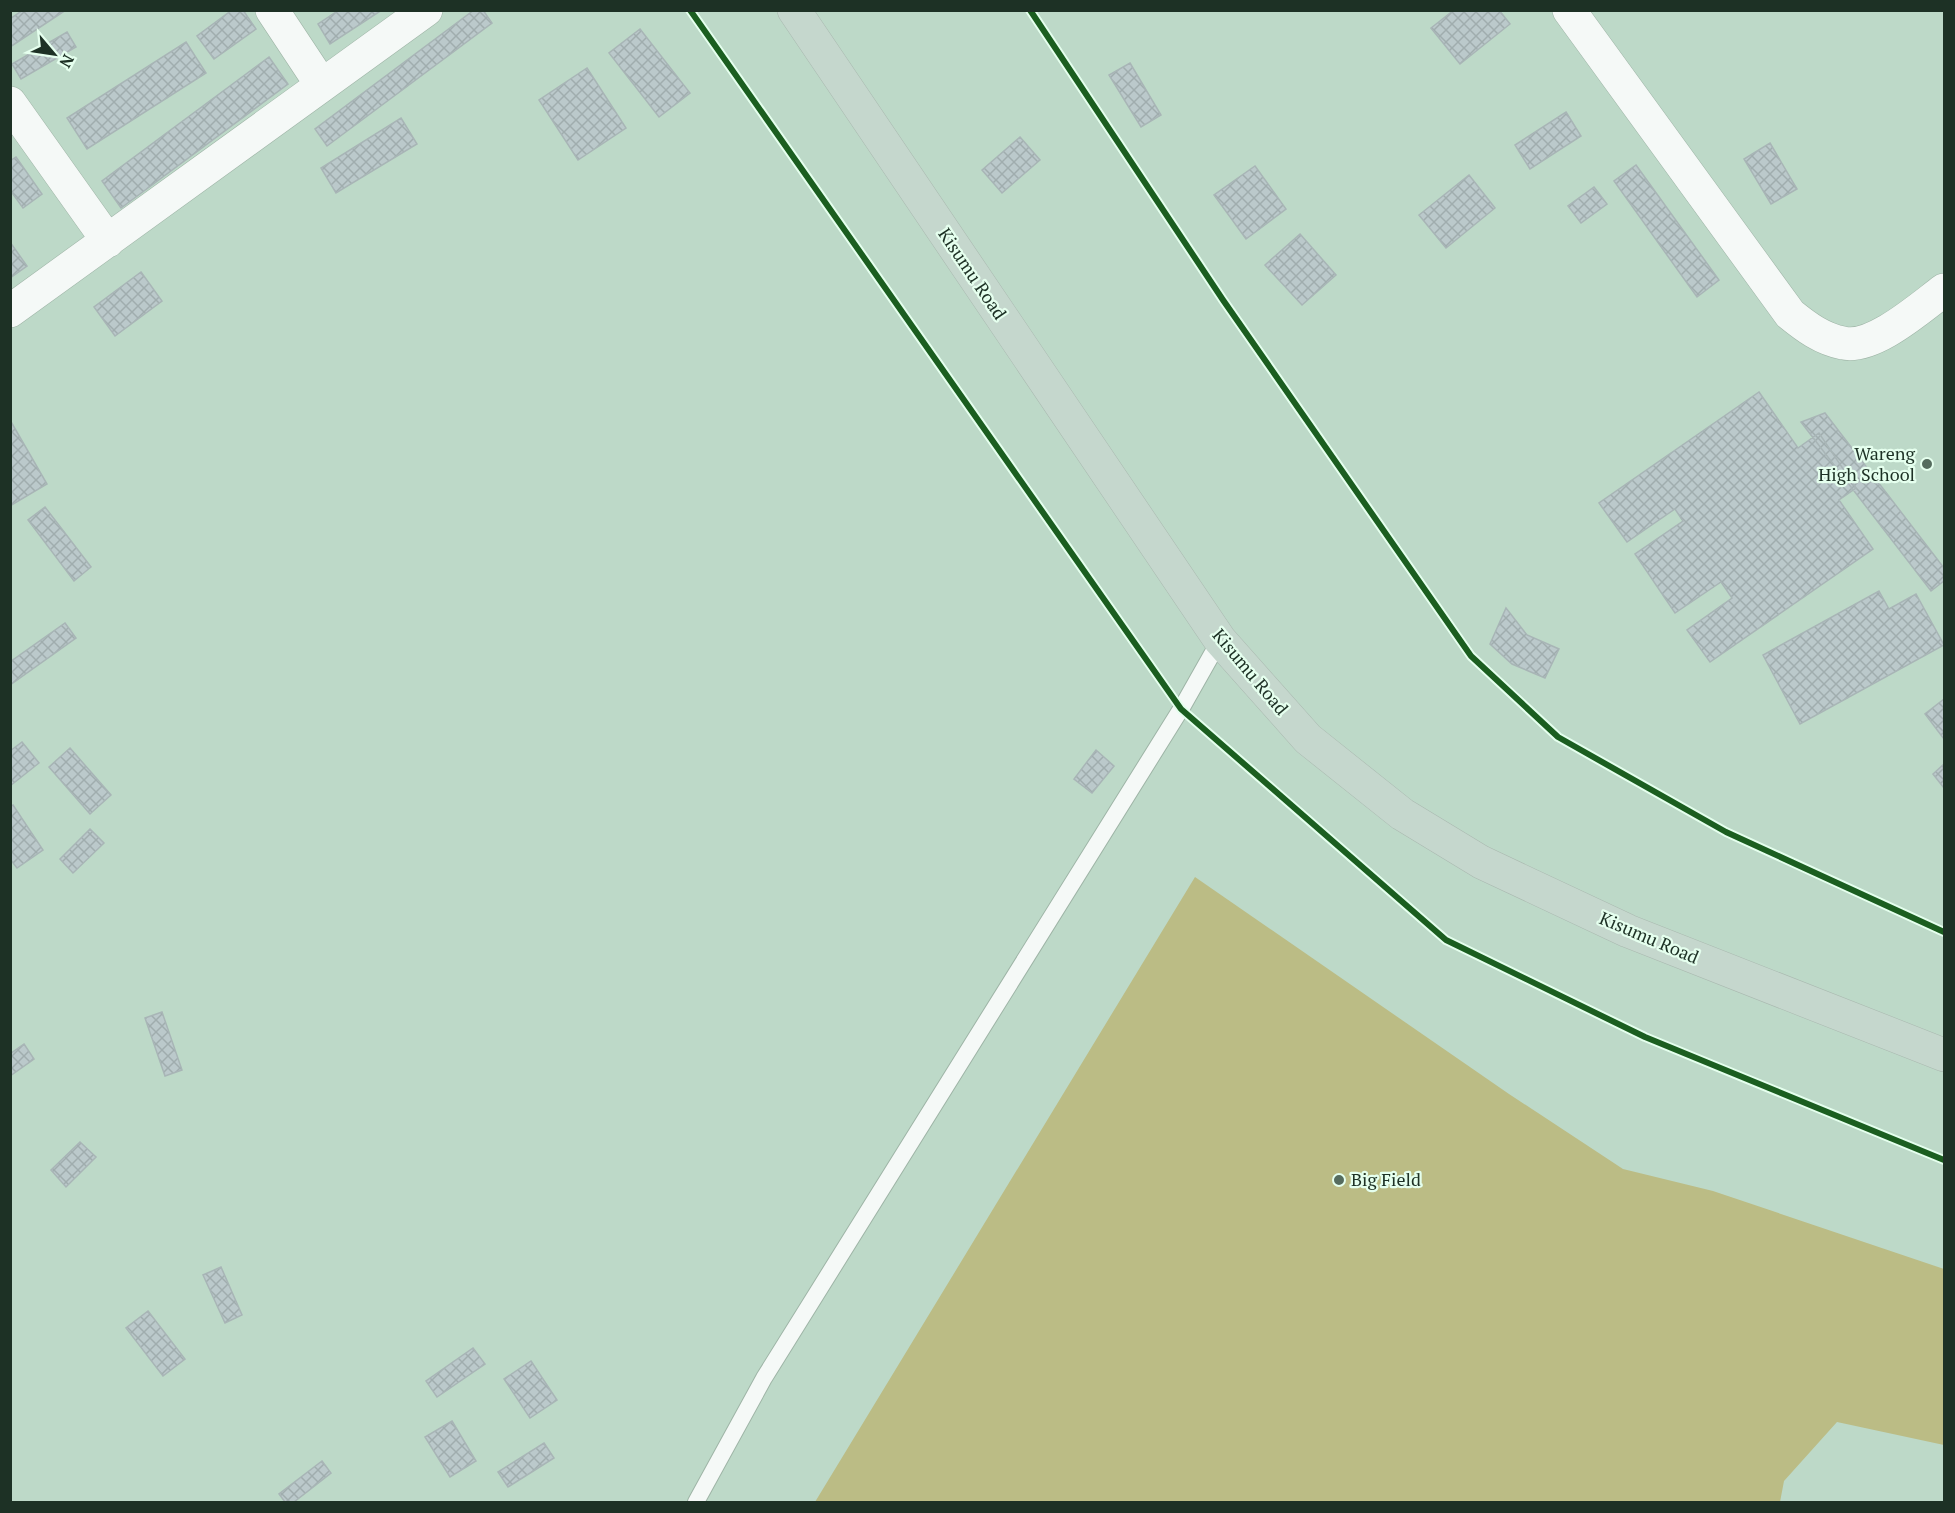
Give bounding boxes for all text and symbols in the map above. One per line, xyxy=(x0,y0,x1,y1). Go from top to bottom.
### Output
north arrow xyxy=(24,24,84,84)
text: N xyxy=(55,51,80,72)
street label: Kisumu Road xyxy=(933,223,1012,324)
place label: Wareng High School xyxy=(1818,441,1916,486)
marker: Wareng High School xyxy=(1920,457,1934,471)
street label: Kisumu Road xyxy=(1208,623,1294,720)
street label: Kisumu Road xyxy=(1596,905,1703,969)
place label: Big Field xyxy=(1351,1167,1421,1191)
marker: Big Field xyxy=(1332,1173,1346,1187)

